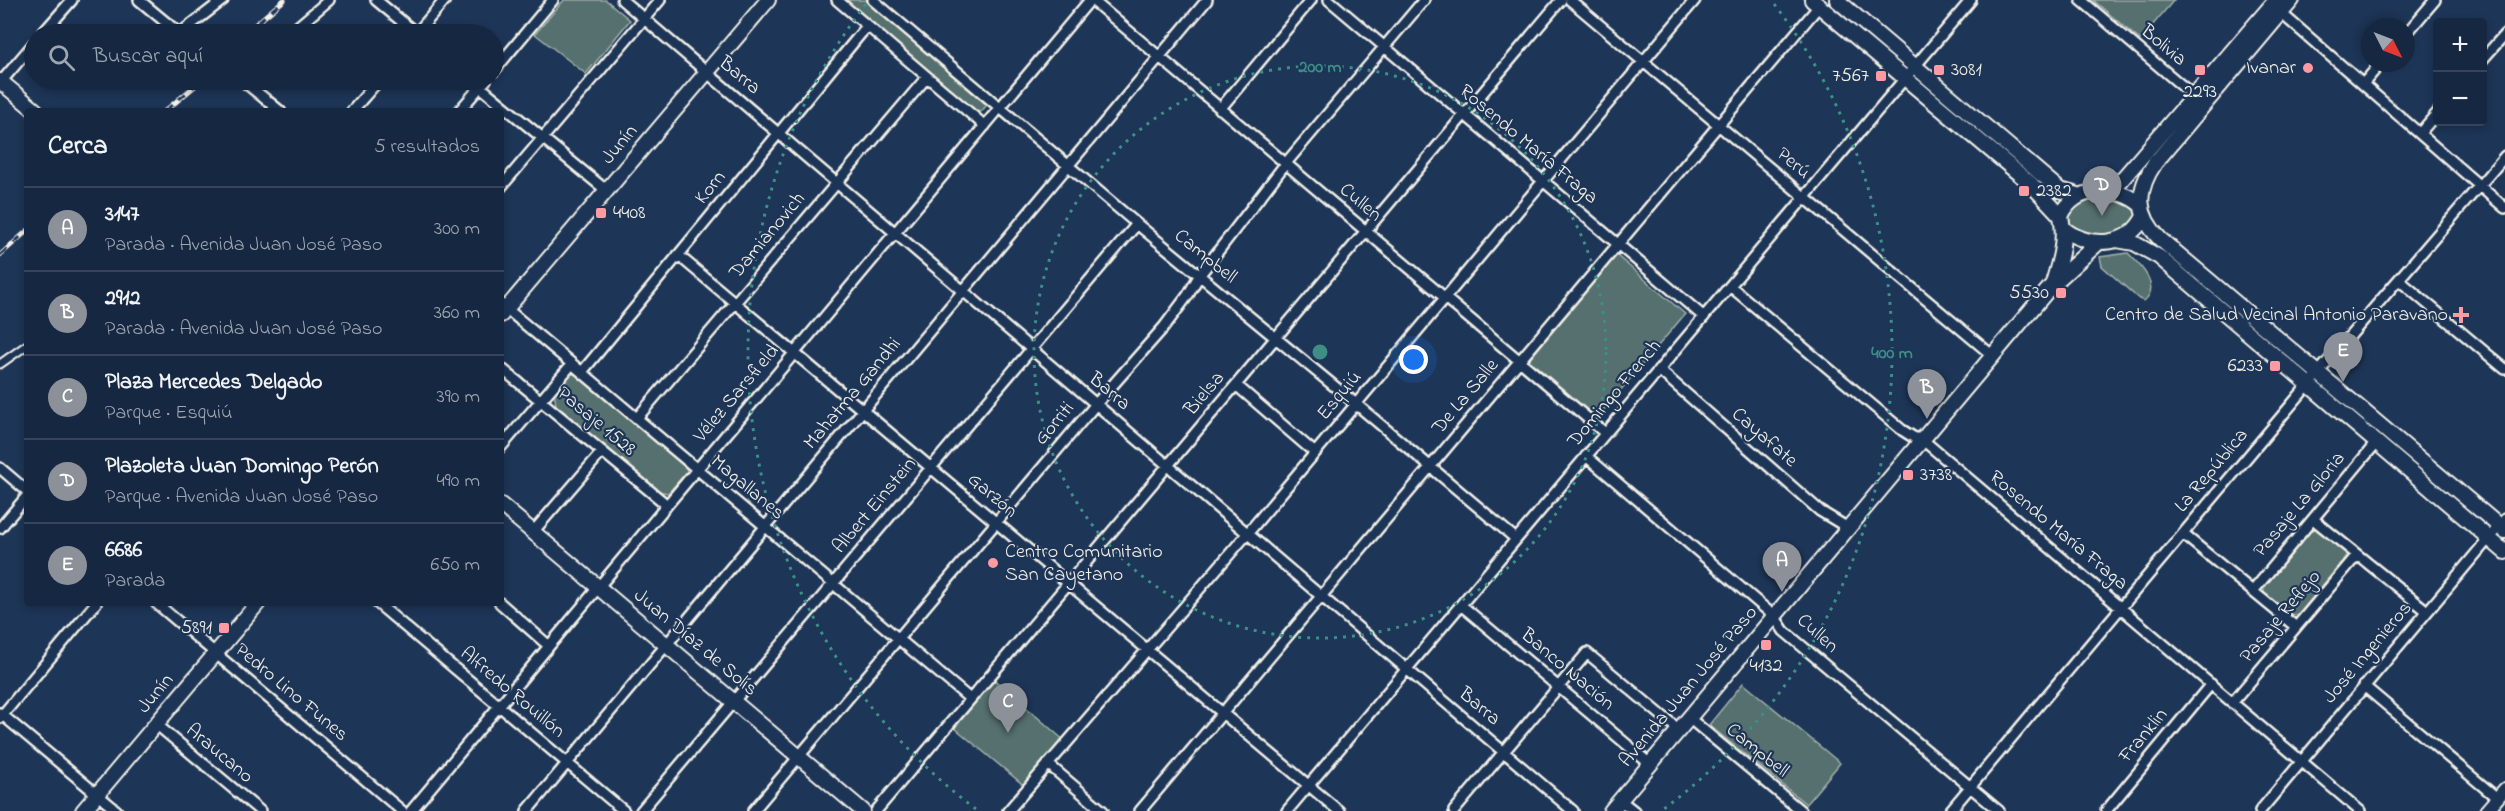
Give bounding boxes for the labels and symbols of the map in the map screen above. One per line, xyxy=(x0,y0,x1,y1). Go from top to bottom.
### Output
street label: Bolivia xyxy=(2133,17,2192,74)
north arrow xyxy=(2361,18,2415,72)
street label: Barra xyxy=(711,49,767,102)
place label: Ivanar xyxy=(2246,54,2297,83)
text: 200 m xyxy=(1298,55,1342,81)
place label: 3081 xyxy=(1951,56,1982,85)
marker: Ivanar xyxy=(2301,61,2315,75)
place label: 7567 xyxy=(1832,62,1869,91)
marker: 3081 xyxy=(1932,63,1946,77)
marker: 2293 xyxy=(2193,63,2207,77)
marker: 7567 xyxy=(1874,69,1888,83)
street label: Rosendo María Fraga xyxy=(1451,78,1604,213)
place label: 2293 xyxy=(2183,78,2217,107)
street label: Junín xyxy=(595,119,645,171)
street label: Perú xyxy=(1770,141,1816,187)
street label: Korn xyxy=(688,165,734,211)
pin: D xyxy=(2082,166,2122,216)
street label: Cullen xyxy=(1332,176,1388,230)
place label: 2382 xyxy=(2036,177,2072,206)
marker: 2382 xyxy=(2017,184,2031,198)
street label: Damianovich xyxy=(722,186,813,286)
place label: 4408 xyxy=(613,199,646,228)
marker: 4408 xyxy=(594,206,608,220)
street label: Campbell xyxy=(1167,223,1243,291)
place label: 5530 xyxy=(2009,279,2049,308)
marker: 5530 xyxy=(2054,286,2068,300)
place label: Centro de Salud Vecinal Antonio Paravano xyxy=(2105,301,2448,330)
marker: Centro de Salud Vecinal Antonio Paravano xyxy=(2452,306,2470,324)
street label: Mahatma Gandhi xyxy=(797,332,909,456)
pin: E xyxy=(2324,332,2362,382)
street label: Domingo French xyxy=(1560,334,1670,456)
street label: Vélez Sarsfield xyxy=(687,339,787,450)
text: 400 m xyxy=(1871,341,1913,367)
centre of rings xyxy=(1310,342,1330,362)
your location xyxy=(1399,345,1428,374)
place label: 6233 xyxy=(2228,352,2263,381)
street label: De La Salle xyxy=(1425,353,1506,442)
marker: 6233 xyxy=(2268,359,2282,373)
street label: Barra xyxy=(1081,365,1137,418)
street label: Bielsa xyxy=(1177,365,1232,423)
street label: Esquiú xyxy=(1311,365,1369,427)
pin: B xyxy=(1908,370,1946,419)
street label: Pasaje 1528 xyxy=(550,380,642,464)
street label: Gorriti xyxy=(1028,396,1082,452)
street label: Cayafate xyxy=(1724,401,1804,475)
street label: La República xyxy=(2168,423,2256,519)
street label: Pasaje La Gloria xyxy=(2247,446,2353,564)
street label: Magallanes xyxy=(703,448,791,529)
street label: Albert Einstein xyxy=(826,451,924,561)
place label: 3738 xyxy=(1920,461,1952,490)
street label: Rosendo María Fraga xyxy=(1981,464,2134,599)
street label: Garzón xyxy=(960,466,1024,526)
marker: 3738 xyxy=(1901,468,1915,482)
place label: Centro Comunitario San Cayetano xyxy=(1005,538,1163,590)
pin: A xyxy=(1762,542,1802,592)
marker: Centro Comunitario San Cayetano xyxy=(986,556,1000,570)
street label: Pasaje Reflejo xyxy=(2233,564,2329,670)
street label: Juan Díaz de Solís xyxy=(627,582,763,704)
street label: José Ingenieros xyxy=(2316,595,2420,711)
street label: Avenida Juan José Paso xyxy=(1613,600,1765,774)
street label: Cullen xyxy=(1789,607,1845,661)
place label: 5891 xyxy=(181,614,212,643)
marker: 5891 xyxy=(217,621,231,635)
street label: Banco Nación xyxy=(1513,621,1621,718)
street label: Pedro Lino Funes xyxy=(228,637,354,749)
marker: 4132 xyxy=(1759,638,1773,652)
street label: Alfredo Rouillón xyxy=(453,640,571,746)
place label: 4132 xyxy=(1750,652,1782,681)
street label: Junín xyxy=(131,668,181,720)
street label: Barra xyxy=(1451,680,1507,733)
pin: C xyxy=(988,684,1028,733)
street label: Franklin xyxy=(2112,702,2176,771)
street label: Araucano xyxy=(179,717,259,791)
street label: Campbell xyxy=(1719,717,1795,785)

